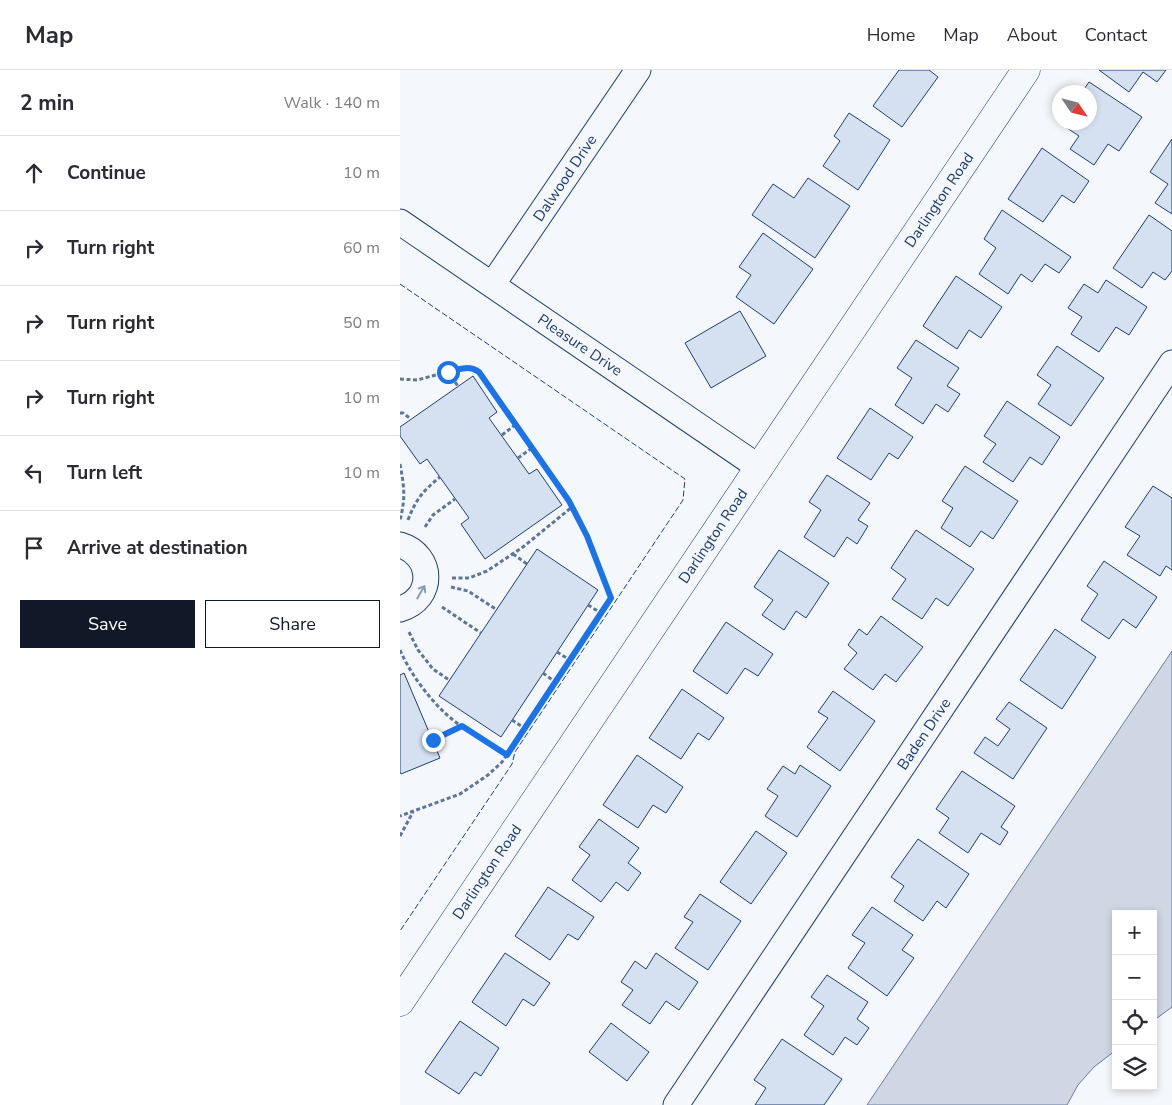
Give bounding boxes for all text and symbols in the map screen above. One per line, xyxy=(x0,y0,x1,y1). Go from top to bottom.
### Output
text: Map xyxy=(25,19,73,51)
text: Home xyxy=(867,23,915,47)
text: Map xyxy=(943,23,979,47)
text: About xyxy=(1007,23,1057,47)
text: Contact xyxy=(1085,23,1147,47)
north arrow xyxy=(1052,85,1097,130)
text: 2 min xyxy=(20,89,74,117)
text: Walk · 140 m xyxy=(284,92,380,114)
street label: Dalwood Drive xyxy=(529,131,601,225)
street label: Darlington Road xyxy=(900,149,978,251)
icon: ahead xyxy=(20,159,48,187)
text: Continue xyxy=(67,160,146,186)
text: 10 m xyxy=(343,162,380,184)
icon: right xyxy=(20,234,48,262)
text: Turn right xyxy=(67,235,154,261)
text: 60 m xyxy=(343,237,380,259)
icon: right xyxy=(20,309,48,337)
street label: Pleasure Drive xyxy=(534,309,626,381)
text: Turn right xyxy=(67,310,154,336)
text: 50 m xyxy=(343,312,380,334)
route start xyxy=(437,361,460,384)
icon: right xyxy=(20,384,48,412)
text: Turn right xyxy=(67,385,154,411)
text: 10 m xyxy=(343,387,380,409)
icon: left xyxy=(20,459,48,487)
text: Turn left xyxy=(67,460,142,486)
text: 10 m xyxy=(343,462,380,484)
street label: Darlington Road xyxy=(674,485,752,587)
icon: arrive xyxy=(20,534,48,562)
text: Arrive at destination xyxy=(67,535,248,561)
one-way arrow xyxy=(415,585,426,599)
button: Save xyxy=(20,600,195,648)
button: Share xyxy=(205,600,380,648)
street label: Baden Drive xyxy=(893,694,955,774)
route end xyxy=(422,729,445,752)
street label: Darlington Road xyxy=(448,821,526,923)
map controls xyxy=(1112,910,1157,1090)
button: + xyxy=(1112,910,1157,955)
button: − xyxy=(1112,955,1157,1000)
button: locate xyxy=(1112,1000,1157,1045)
button: layers xyxy=(1112,1045,1157,1090)

